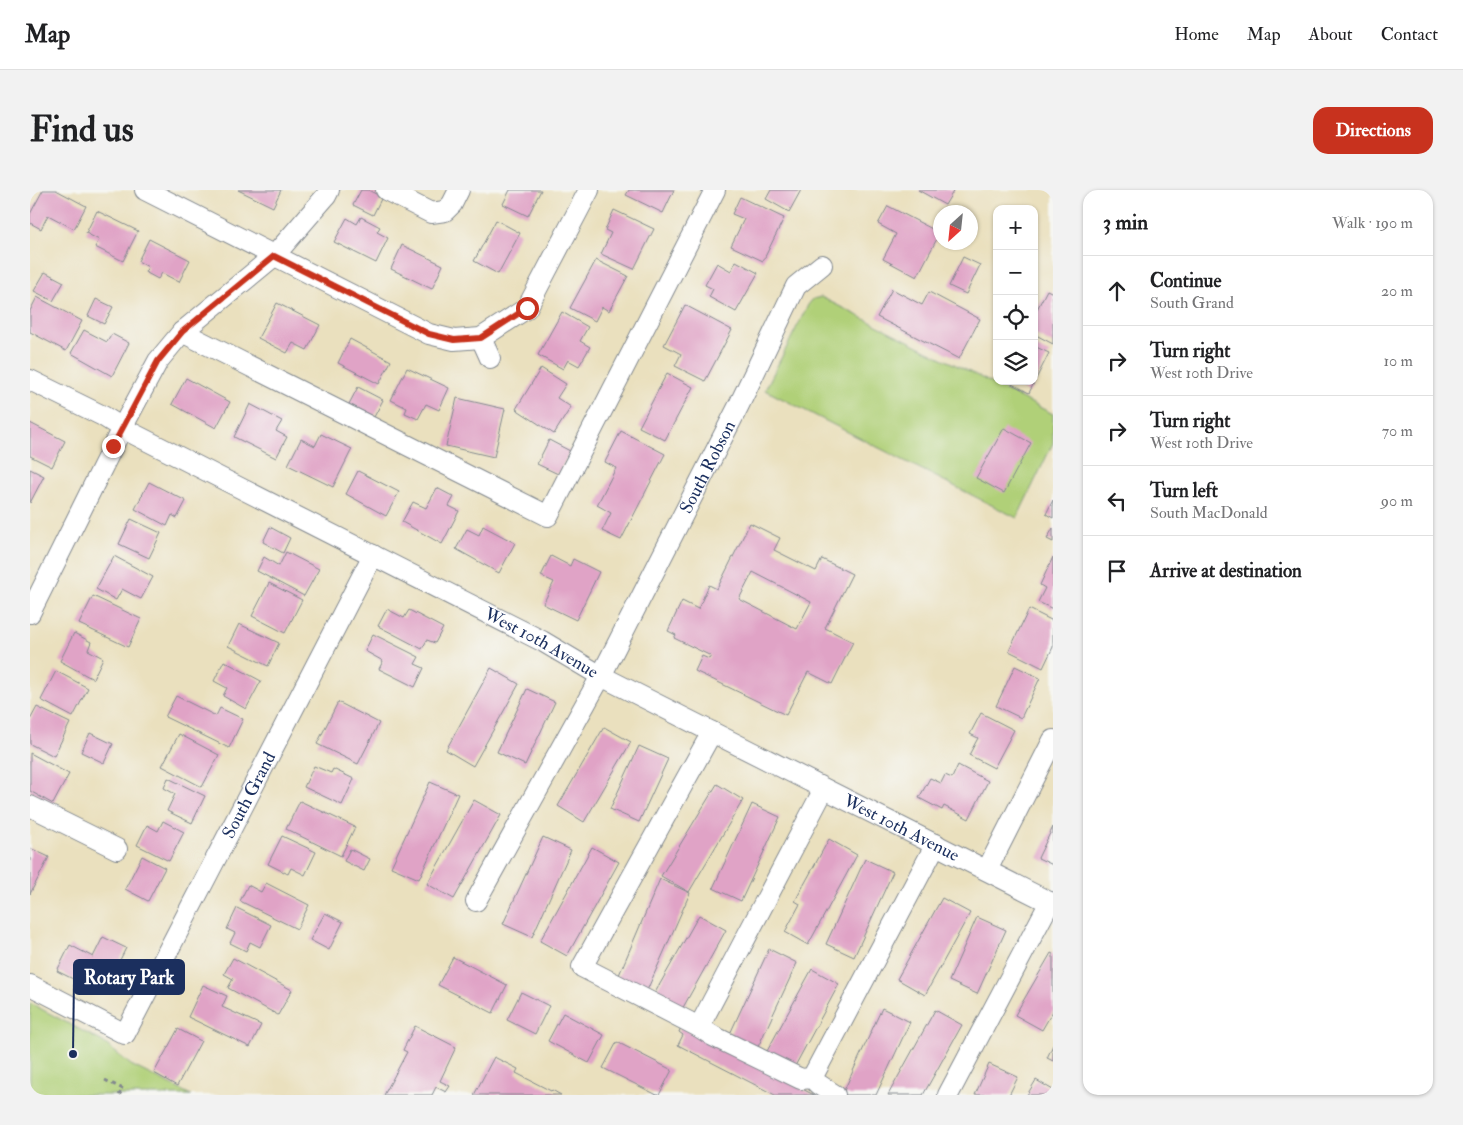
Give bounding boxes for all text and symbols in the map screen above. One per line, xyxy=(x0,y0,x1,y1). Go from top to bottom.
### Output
text: Map xyxy=(25,19,70,50)
text: Home xyxy=(1174,23,1219,46)
text: Map xyxy=(1247,23,1281,46)
text: About xyxy=(1309,23,1353,46)
text: Contact xyxy=(1381,23,1438,46)
button: Directions xyxy=(1313,107,1433,154)
text: Find us xyxy=(30,108,134,152)
north arrow xyxy=(933,205,978,250)
map controls xyxy=(993,205,1038,385)
button: + xyxy=(993,205,1038,250)
text: 3 min xyxy=(1103,209,1148,236)
text: Walk · 190 m xyxy=(1332,213,1413,233)
button: − xyxy=(993,250,1038,295)
text: Continue xyxy=(1150,269,1221,293)
icon: ahead xyxy=(1103,277,1131,305)
text: 20 m xyxy=(1381,281,1413,301)
text: South Grand xyxy=(1150,293,1234,313)
button: locate xyxy=(993,295,1038,340)
route start xyxy=(516,297,539,320)
text: Turn right xyxy=(1150,339,1230,363)
button: layers xyxy=(993,340,1038,385)
icon: right xyxy=(1103,347,1131,375)
text: 10 m xyxy=(1383,351,1413,371)
text: West 10th Drive xyxy=(1150,363,1253,383)
text: Turn right xyxy=(1150,409,1230,433)
street label: South Robson xyxy=(674,417,741,517)
icon: right xyxy=(1103,417,1131,445)
text: 70 m xyxy=(1382,421,1413,441)
text: West 10th Drive xyxy=(1150,433,1253,453)
route end xyxy=(102,435,125,458)
text: Turn left xyxy=(1150,479,1218,503)
icon: left xyxy=(1103,487,1131,515)
text: 90 m xyxy=(1381,491,1413,511)
text: South MacDonald xyxy=(1150,503,1268,523)
icon: arrive xyxy=(1103,557,1131,585)
text: Arrive at destination xyxy=(1150,559,1302,583)
street label: West 10th Avenue xyxy=(480,602,603,684)
street label: South Grand xyxy=(217,748,281,842)
street label: West 10th Avenue xyxy=(839,788,964,867)
callout: Rotary Park xyxy=(74,960,184,994)
text: Rotary Park xyxy=(84,966,175,991)

